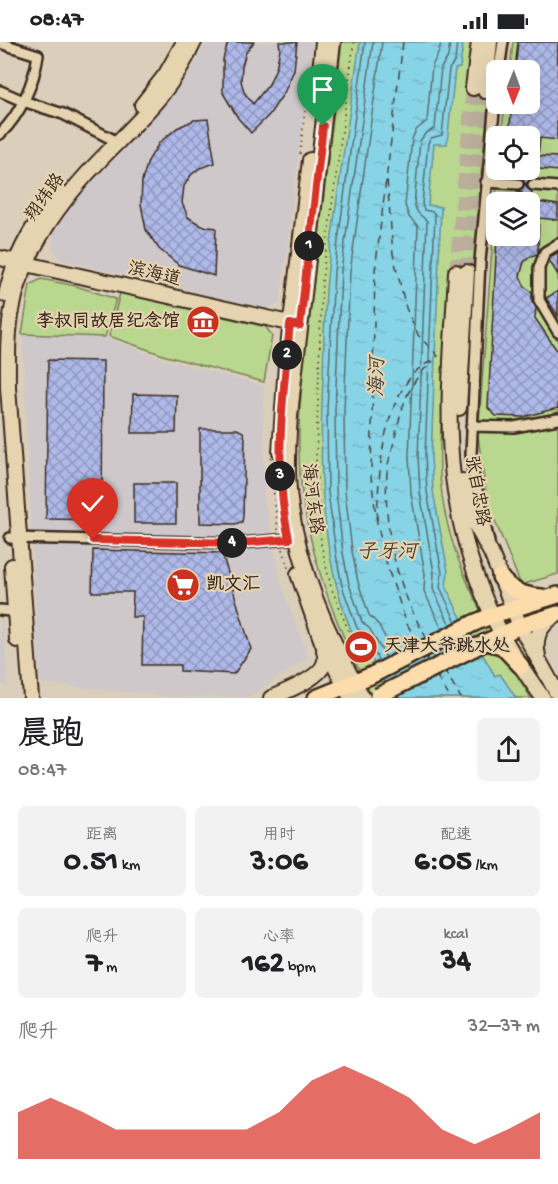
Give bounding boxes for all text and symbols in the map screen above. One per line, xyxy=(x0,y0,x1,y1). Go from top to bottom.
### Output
text: 08:47 xyxy=(30,8,83,34)
north arrow xyxy=(486,60,540,114)
map controls xyxy=(486,60,540,246)
pin xyxy=(297,64,348,126)
icon: arrive xyxy=(306,73,339,106)
button: locate xyxy=(486,126,540,180)
street label: 翔纬路 xyxy=(21,169,70,226)
button: layers xyxy=(486,192,540,246)
pin: 1 xyxy=(294,231,324,261)
text: 1 xyxy=(306,236,312,255)
street label: 滨海道 xyxy=(125,258,183,291)
museum icon: 李叔同故居纪念馆 xyxy=(185,304,221,340)
place label: 李叔同故居纪念馆 xyxy=(36,310,180,333)
pin: 2 xyxy=(272,340,302,370)
text: 2 xyxy=(283,345,291,364)
water label: 海河 xyxy=(365,354,391,397)
street label: 张自忠路 xyxy=(459,454,494,528)
pin: 3 xyxy=(265,461,295,491)
street label: 海河东路 xyxy=(296,462,327,536)
text: 3 xyxy=(276,466,284,485)
pin xyxy=(67,478,118,540)
icon: check xyxy=(76,487,109,520)
pin: 4 xyxy=(217,528,247,558)
text: 4 xyxy=(228,533,236,552)
water label: 子牙河 xyxy=(357,541,420,565)
supermarket icon: 凯文汇 xyxy=(165,567,201,603)
place label: 凯文汇 xyxy=(206,574,260,596)
sports icon: 天津大爷跳水处 xyxy=(343,629,379,665)
place label: 天津大爷跳水处 xyxy=(384,636,510,658)
text: 晨跑 xyxy=(18,718,84,756)
button: share xyxy=(477,718,540,781)
text: 08:47 xyxy=(18,760,66,783)
text: 距离 xyxy=(86,827,118,846)
text: 用时 xyxy=(263,827,295,846)
text: 配速 xyxy=(440,827,472,846)
text: 0.51 xyxy=(64,846,118,881)
text: 3:06 xyxy=(250,846,308,881)
text: 6:05 xyxy=(414,846,472,881)
text: km xyxy=(118,857,140,876)
text: /km xyxy=(472,857,498,876)
text: kcal xyxy=(444,926,468,945)
text: 爬升 xyxy=(86,929,118,948)
text: 心率 xyxy=(263,929,295,948)
text: 34 xyxy=(441,945,471,980)
text: 7 xyxy=(87,948,102,983)
text: 162 xyxy=(242,948,284,983)
text: m xyxy=(102,959,117,978)
text: bpm xyxy=(284,959,316,978)
text: 32–37 m xyxy=(468,1016,540,1039)
text: 爬升 xyxy=(18,1022,58,1045)

